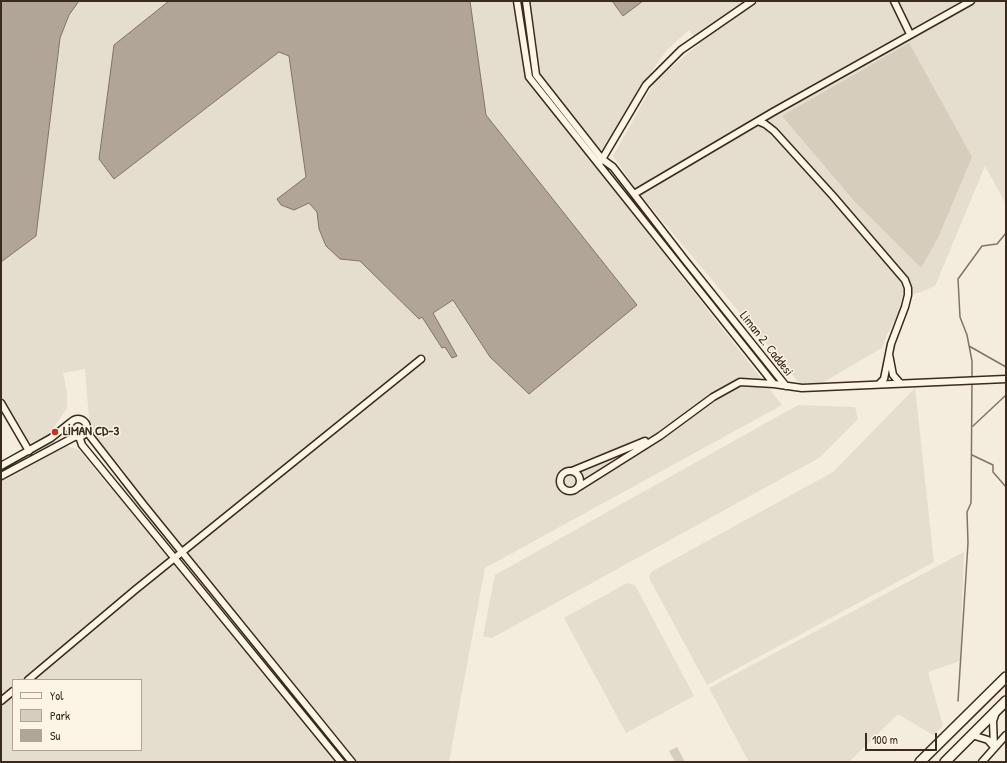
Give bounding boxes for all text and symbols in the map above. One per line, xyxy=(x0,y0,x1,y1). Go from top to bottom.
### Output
street label: Liman 2. Caddesi xyxy=(736,309,796,379)
place label: LİMAN CD-3 xyxy=(63,424,119,440)
marker: LİMAN CD-3 xyxy=(50,427,60,437)
legend xyxy=(12,679,142,751)
text: Yol xyxy=(50,687,63,704)
text: Park xyxy=(50,707,70,724)
scale bar xyxy=(867,725,939,751)
text: Su xyxy=(50,727,60,744)
text: 100 m xyxy=(872,731,898,748)

